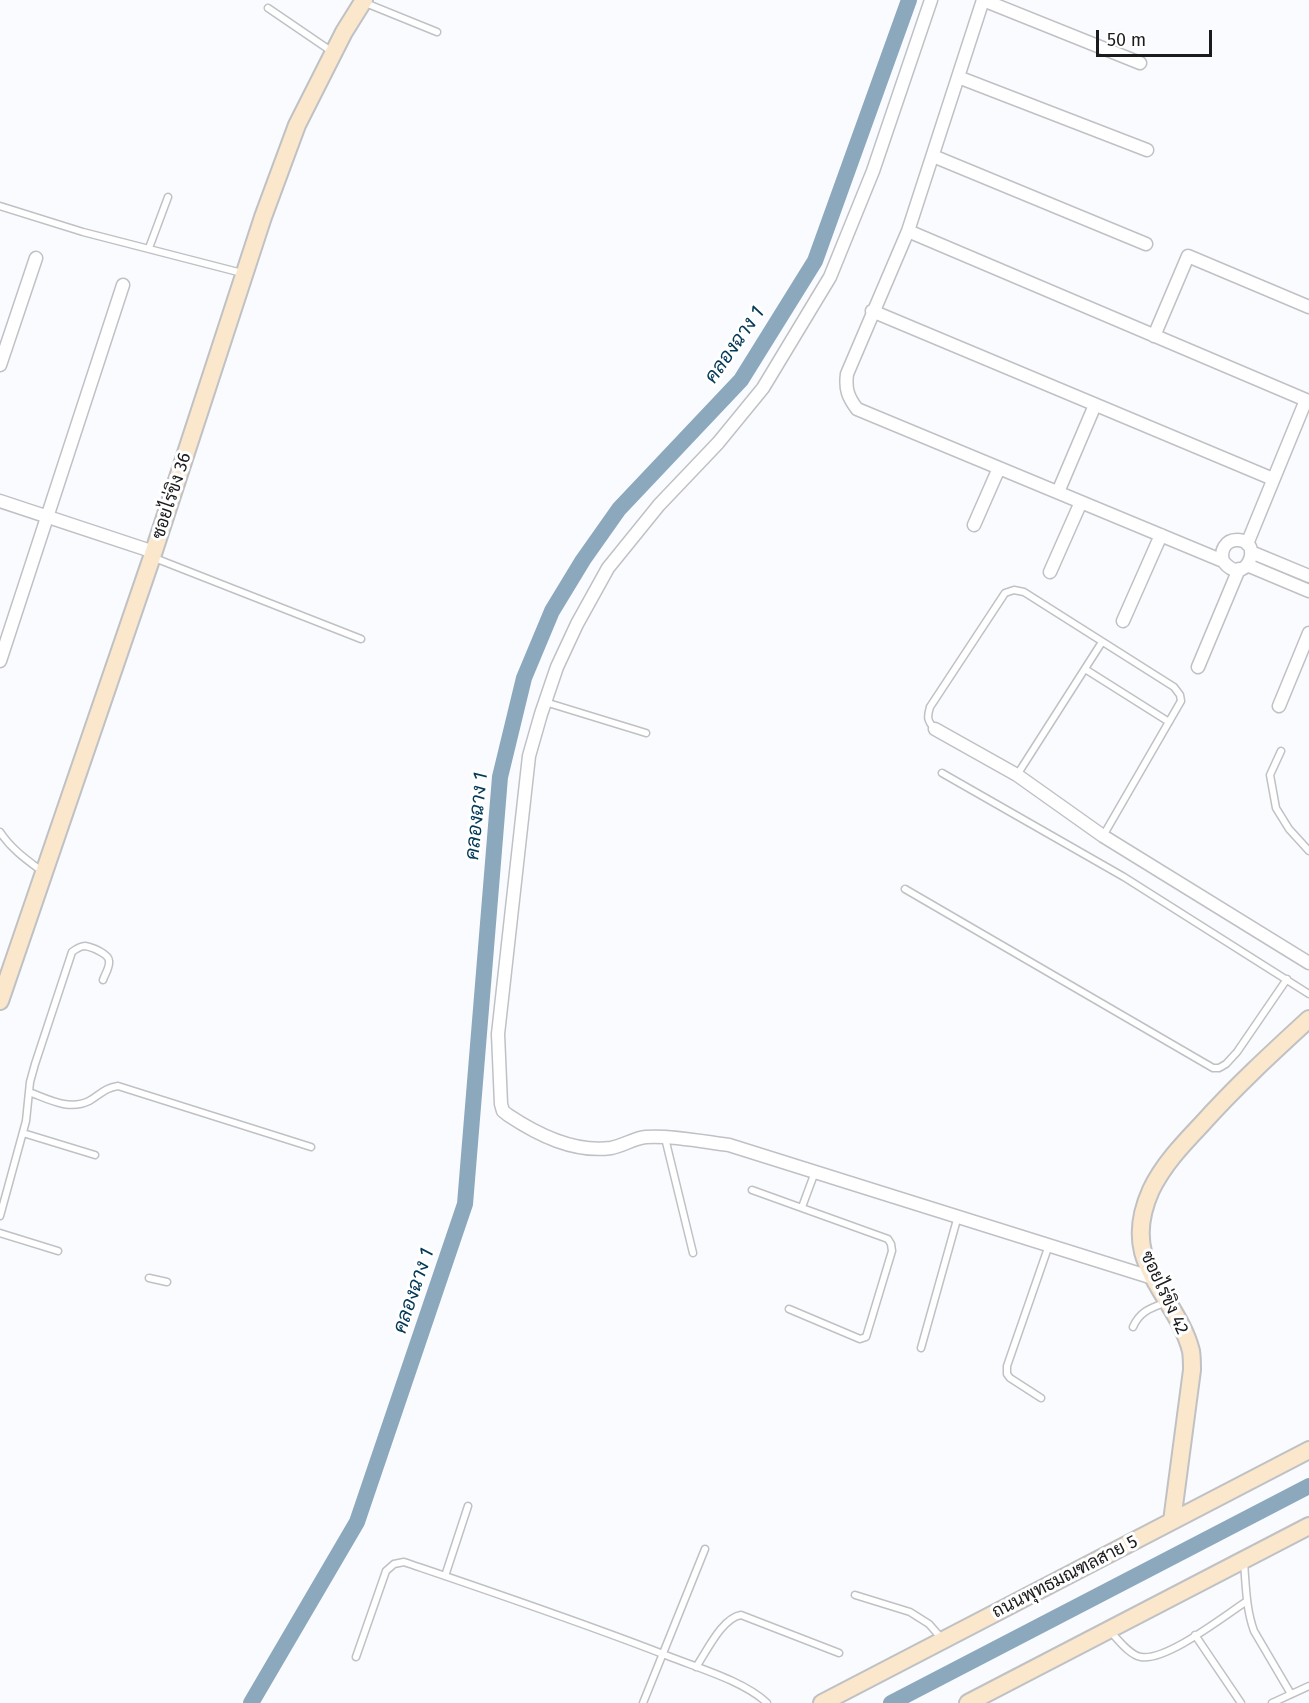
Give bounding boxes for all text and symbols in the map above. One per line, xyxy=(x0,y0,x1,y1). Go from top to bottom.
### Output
scale bar xyxy=(1099,18,1214,56)
text: 50 m xyxy=(1107,29,1146,51)
water label: คลองฉาง 1 xyxy=(700,302,770,388)
street label: ซอยไร่ขิง 36 xyxy=(148,450,196,542)
water label: คลองฉาง 1 xyxy=(460,771,494,861)
water label: คลองฉาง 1 xyxy=(388,1245,440,1337)
street label: ซอยไร่ขิง 42 xyxy=(1135,1248,1193,1338)
street label: ถนนพุทธมณฑลสาย 5 xyxy=(989,1531,1141,1623)

